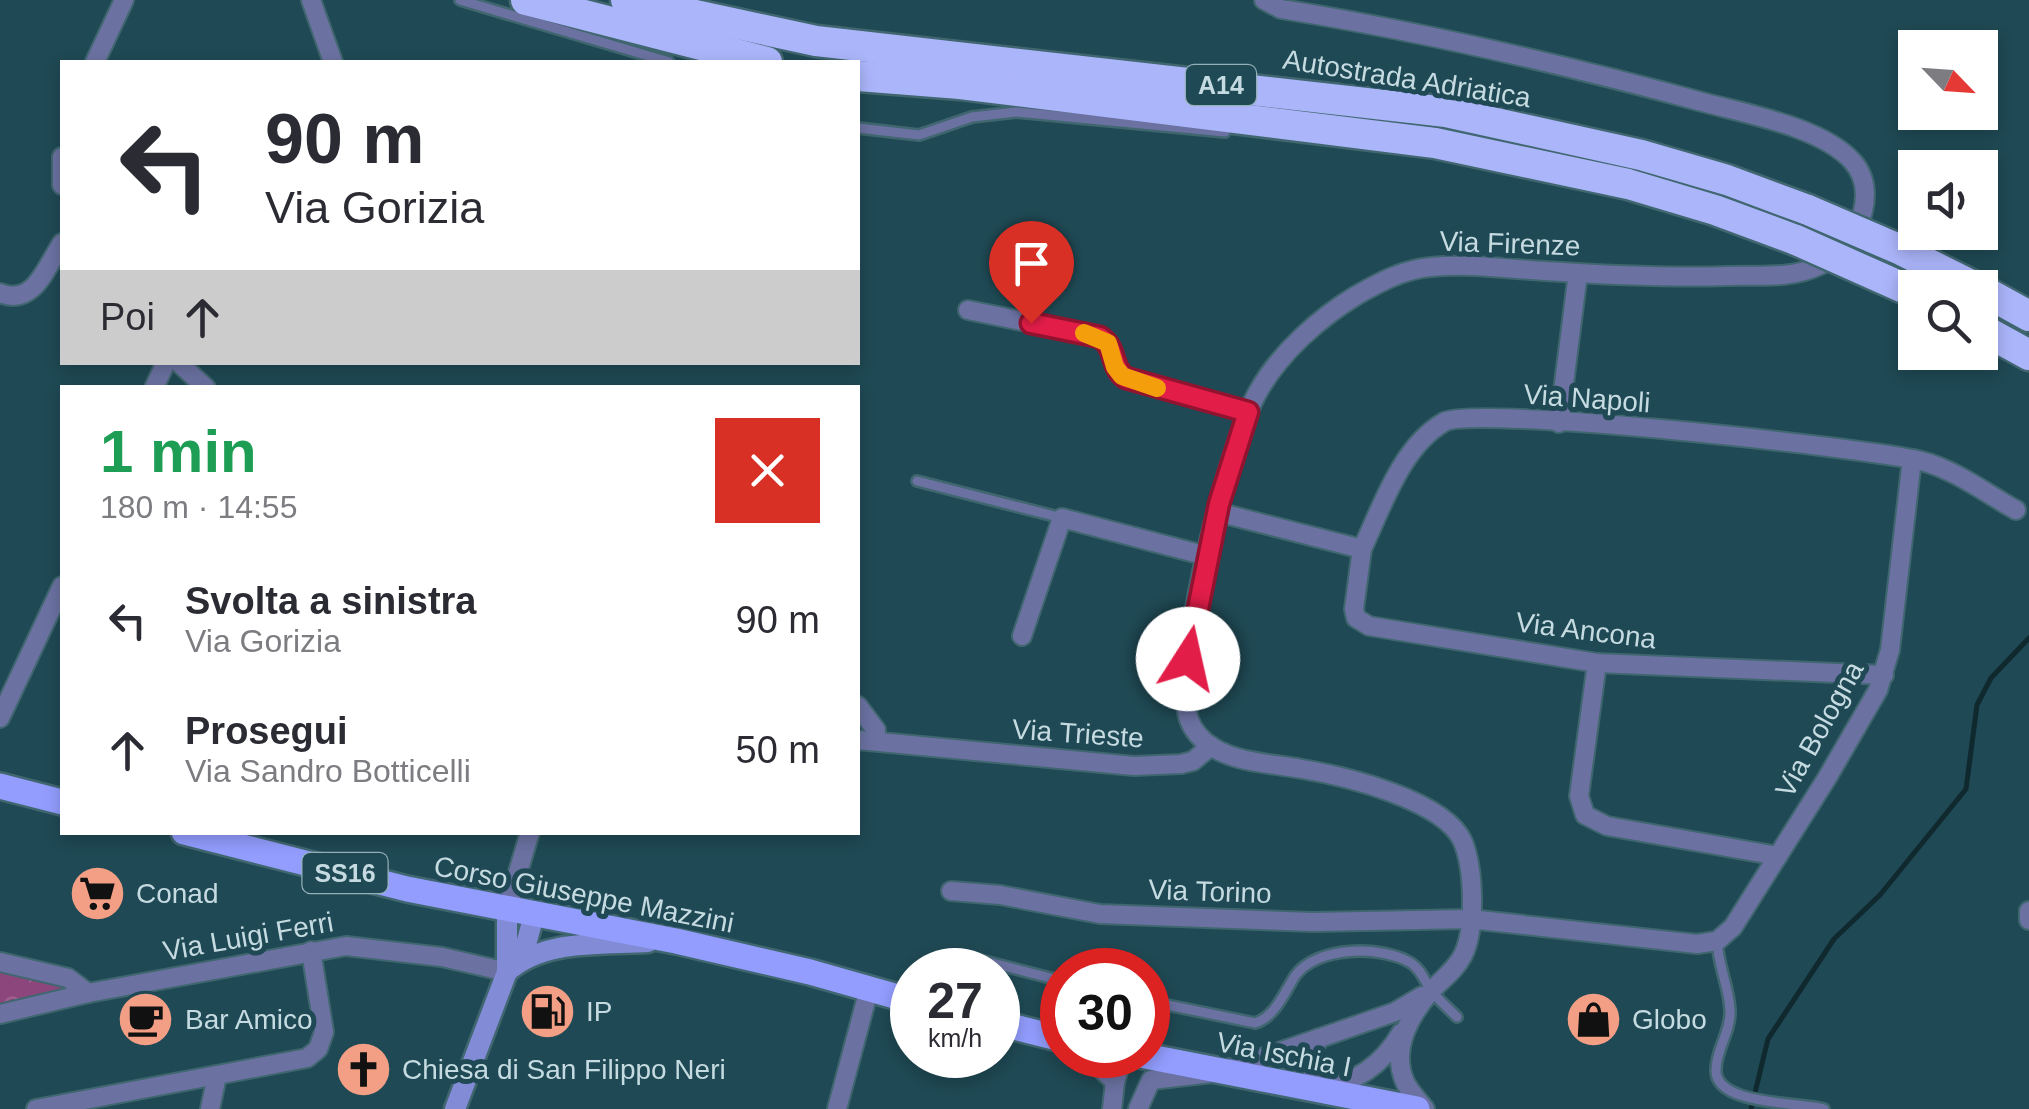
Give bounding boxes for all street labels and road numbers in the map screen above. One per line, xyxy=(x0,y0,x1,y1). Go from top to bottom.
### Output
street label: Autostrada Adriatica xyxy=(1281,44,1534,113)
road number: A14 xyxy=(1186,65,1256,105)
street label: Via Firenze xyxy=(1439,226,1581,261)
street label: Via Napoli xyxy=(1522,379,1651,418)
street label: Via Ancona xyxy=(1514,607,1658,655)
street label: Via Bologna xyxy=(1769,656,1870,803)
street label: Via Trieste xyxy=(1011,713,1145,754)
street label: Corso Giuseppe Mazzini xyxy=(431,850,737,939)
road number: SS16 xyxy=(302,853,388,893)
street label: Via Torino xyxy=(1148,874,1272,909)
street label: Via Luigi Ferri xyxy=(161,906,336,967)
street label: Via Ischia I xyxy=(1214,1026,1354,1083)

